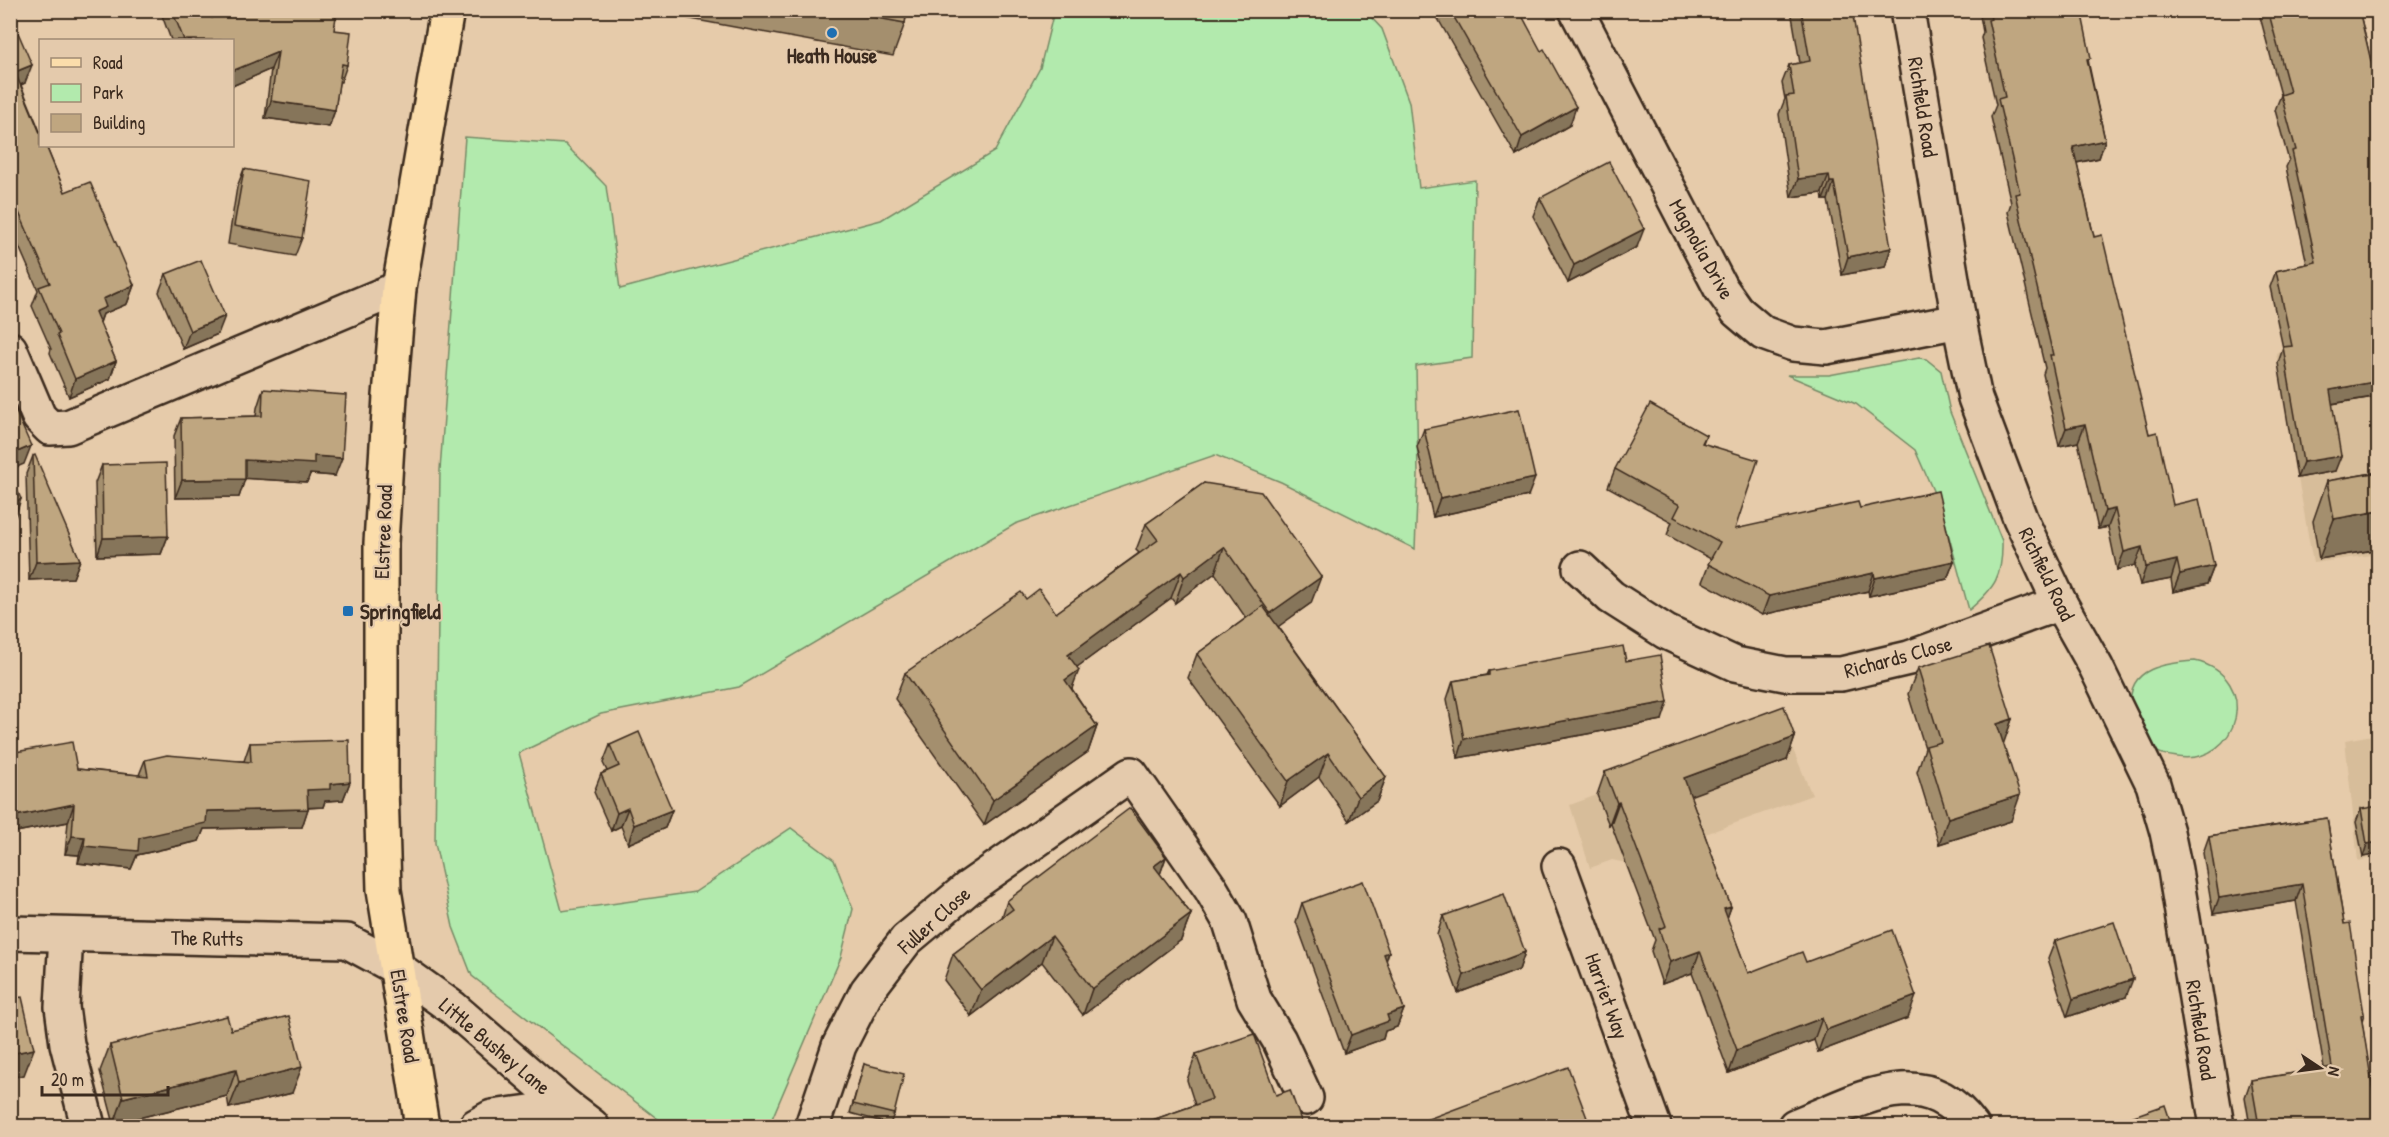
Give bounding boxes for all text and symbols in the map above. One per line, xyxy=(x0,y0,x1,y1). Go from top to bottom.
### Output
marker: Heath House xyxy=(825,26,839,40)
legend xyxy=(39,39,234,147)
place label: Heath House xyxy=(787,41,878,70)
text: Road xyxy=(93,50,123,75)
street label: Richfield Road xyxy=(1901,55,1945,159)
text: Park xyxy=(93,80,124,105)
text: Building xyxy=(93,110,145,135)
street label: Magnolia Drive xyxy=(1662,193,1742,305)
street label: Elstree Road xyxy=(367,484,399,580)
street label: Richfield Road xyxy=(2012,522,2082,626)
place label: Springfield xyxy=(360,597,442,627)
marker: Springfield xyxy=(341,604,355,618)
street label: Richards Close xyxy=(1841,629,1955,685)
street label: Fuller Close xyxy=(891,880,977,961)
street label: The Rutts xyxy=(171,923,243,953)
street label: Harriet Way xyxy=(1578,949,1636,1043)
street label: Elstree Road xyxy=(383,967,427,1065)
street label: Richfield Road xyxy=(2179,978,2223,1082)
street label: Little Bushey Lane xyxy=(433,991,557,1101)
north arrow xyxy=(2290,1038,2350,1098)
scale bar xyxy=(42,1059,168,1097)
text: N xyxy=(2323,1065,2346,1078)
text: 20 m xyxy=(51,1067,84,1092)

